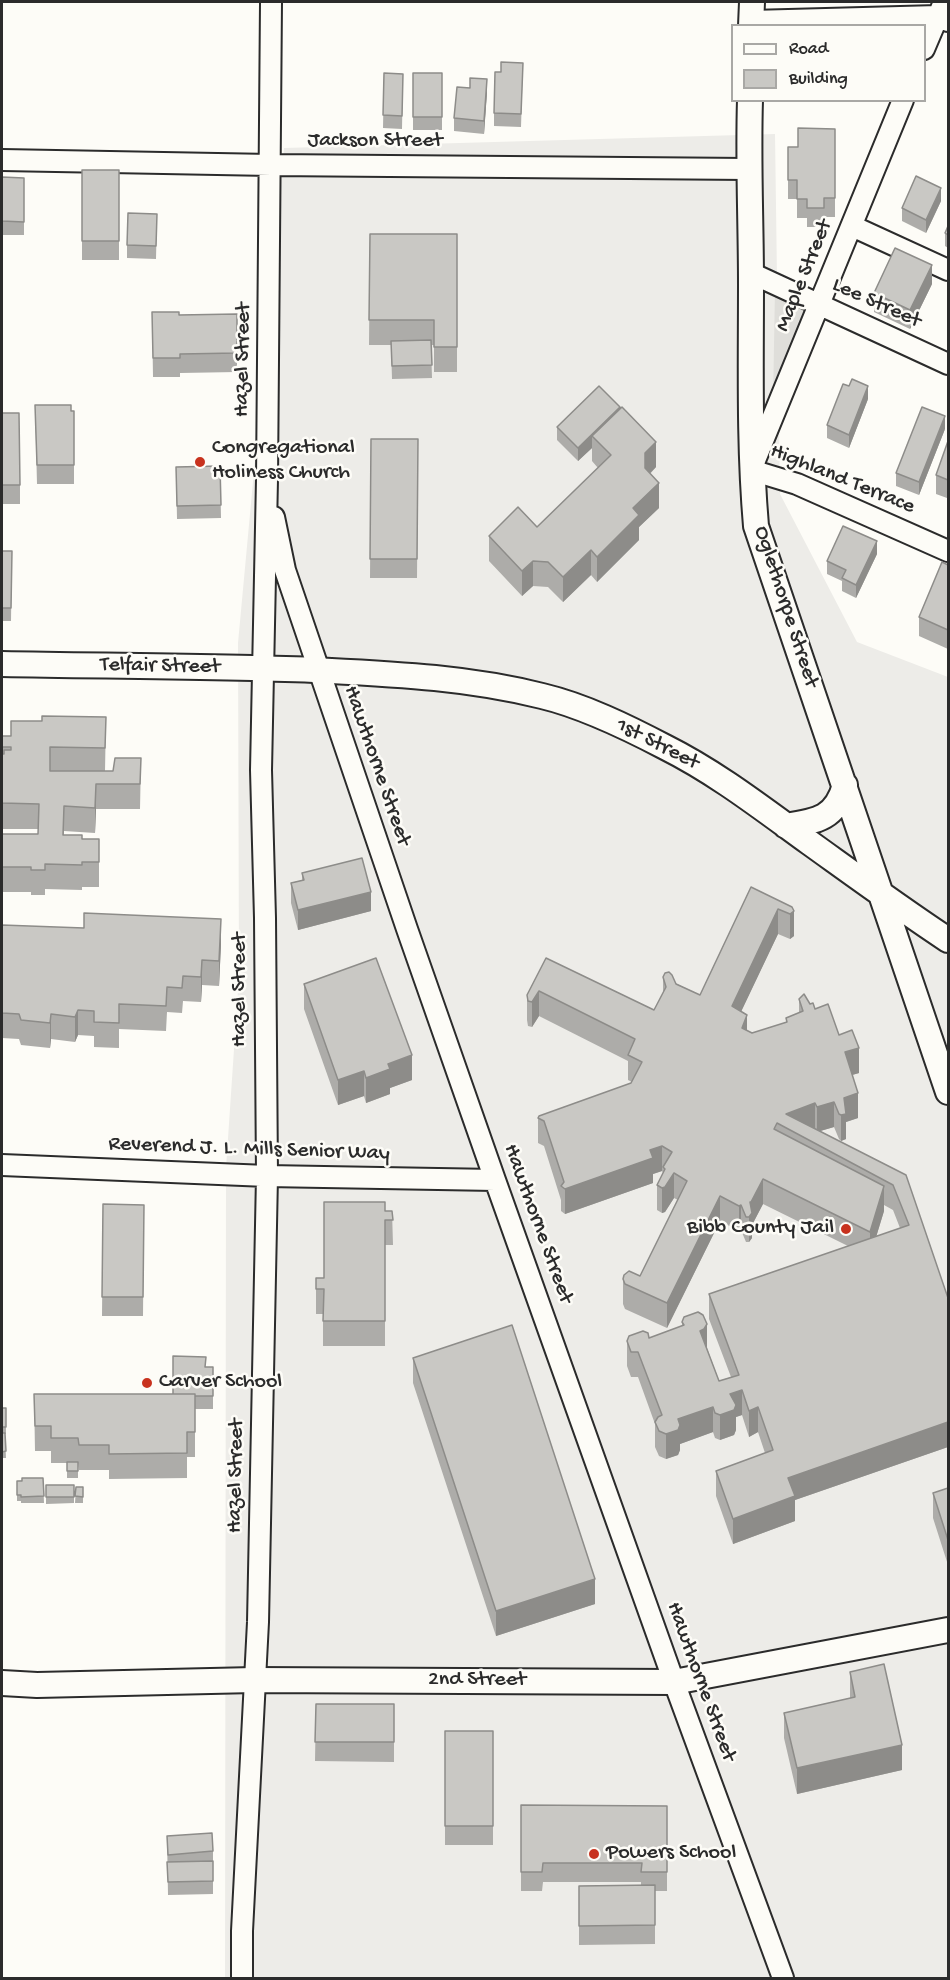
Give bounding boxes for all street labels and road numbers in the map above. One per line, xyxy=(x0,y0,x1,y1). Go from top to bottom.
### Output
street label: Jackson Street xyxy=(308,129,442,155)
street label: Maple Street xyxy=(771,216,839,336)
street label: Lee Street xyxy=(827,273,925,335)
street label: Hazel Street xyxy=(230,303,258,417)
street label: Highland Terrace xyxy=(766,439,918,521)
street label: Oglethorpe Street xyxy=(746,523,824,691)
street label: Telfair Street xyxy=(100,653,220,681)
street label: Hawthorne Street xyxy=(336,683,416,849)
street label: 1st Street xyxy=(611,713,703,777)
street label: Hazel Street xyxy=(228,933,254,1047)
street label: Reverend J. L. Mills Senior Way xyxy=(108,1132,390,1168)
street label: Hawthorne Street xyxy=(496,1141,578,1307)
street label: Hazel Street xyxy=(223,1419,251,1533)
street label: Hawthorne Street xyxy=(659,1599,741,1765)
street label: 2nd Street xyxy=(428,1668,526,1694)

